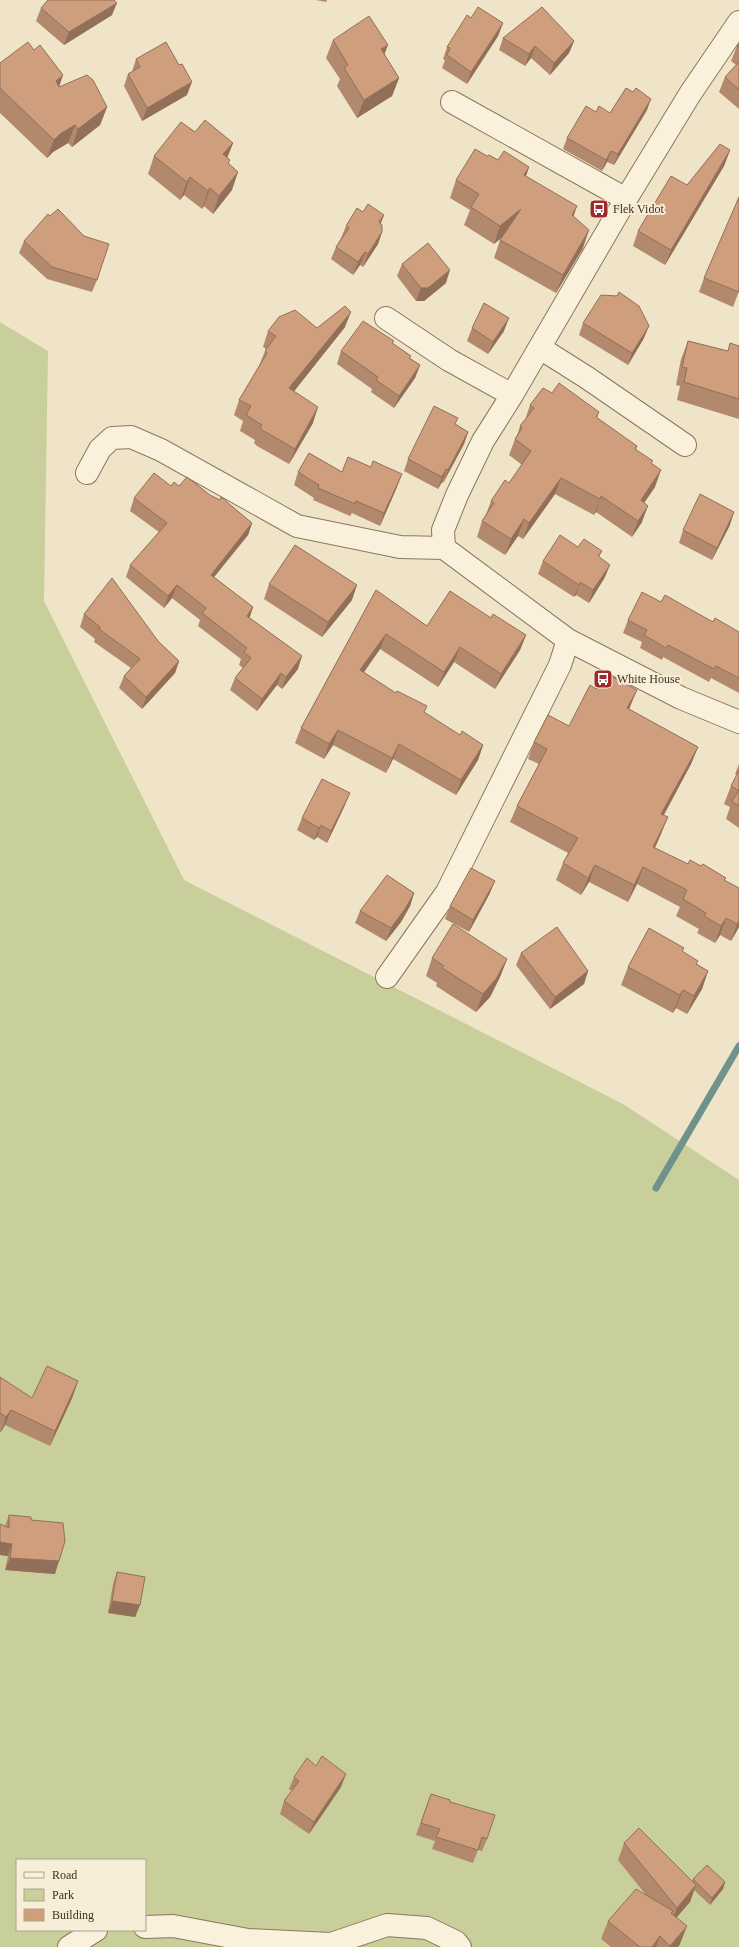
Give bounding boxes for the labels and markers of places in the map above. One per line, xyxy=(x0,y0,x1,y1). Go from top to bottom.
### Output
bus stop icon: Flek Vidot xyxy=(588,198,610,220)
place label: Flek Vidot xyxy=(613,202,664,216)
bus stop icon: White House xyxy=(592,668,614,690)
place label: White House xyxy=(617,672,680,686)

